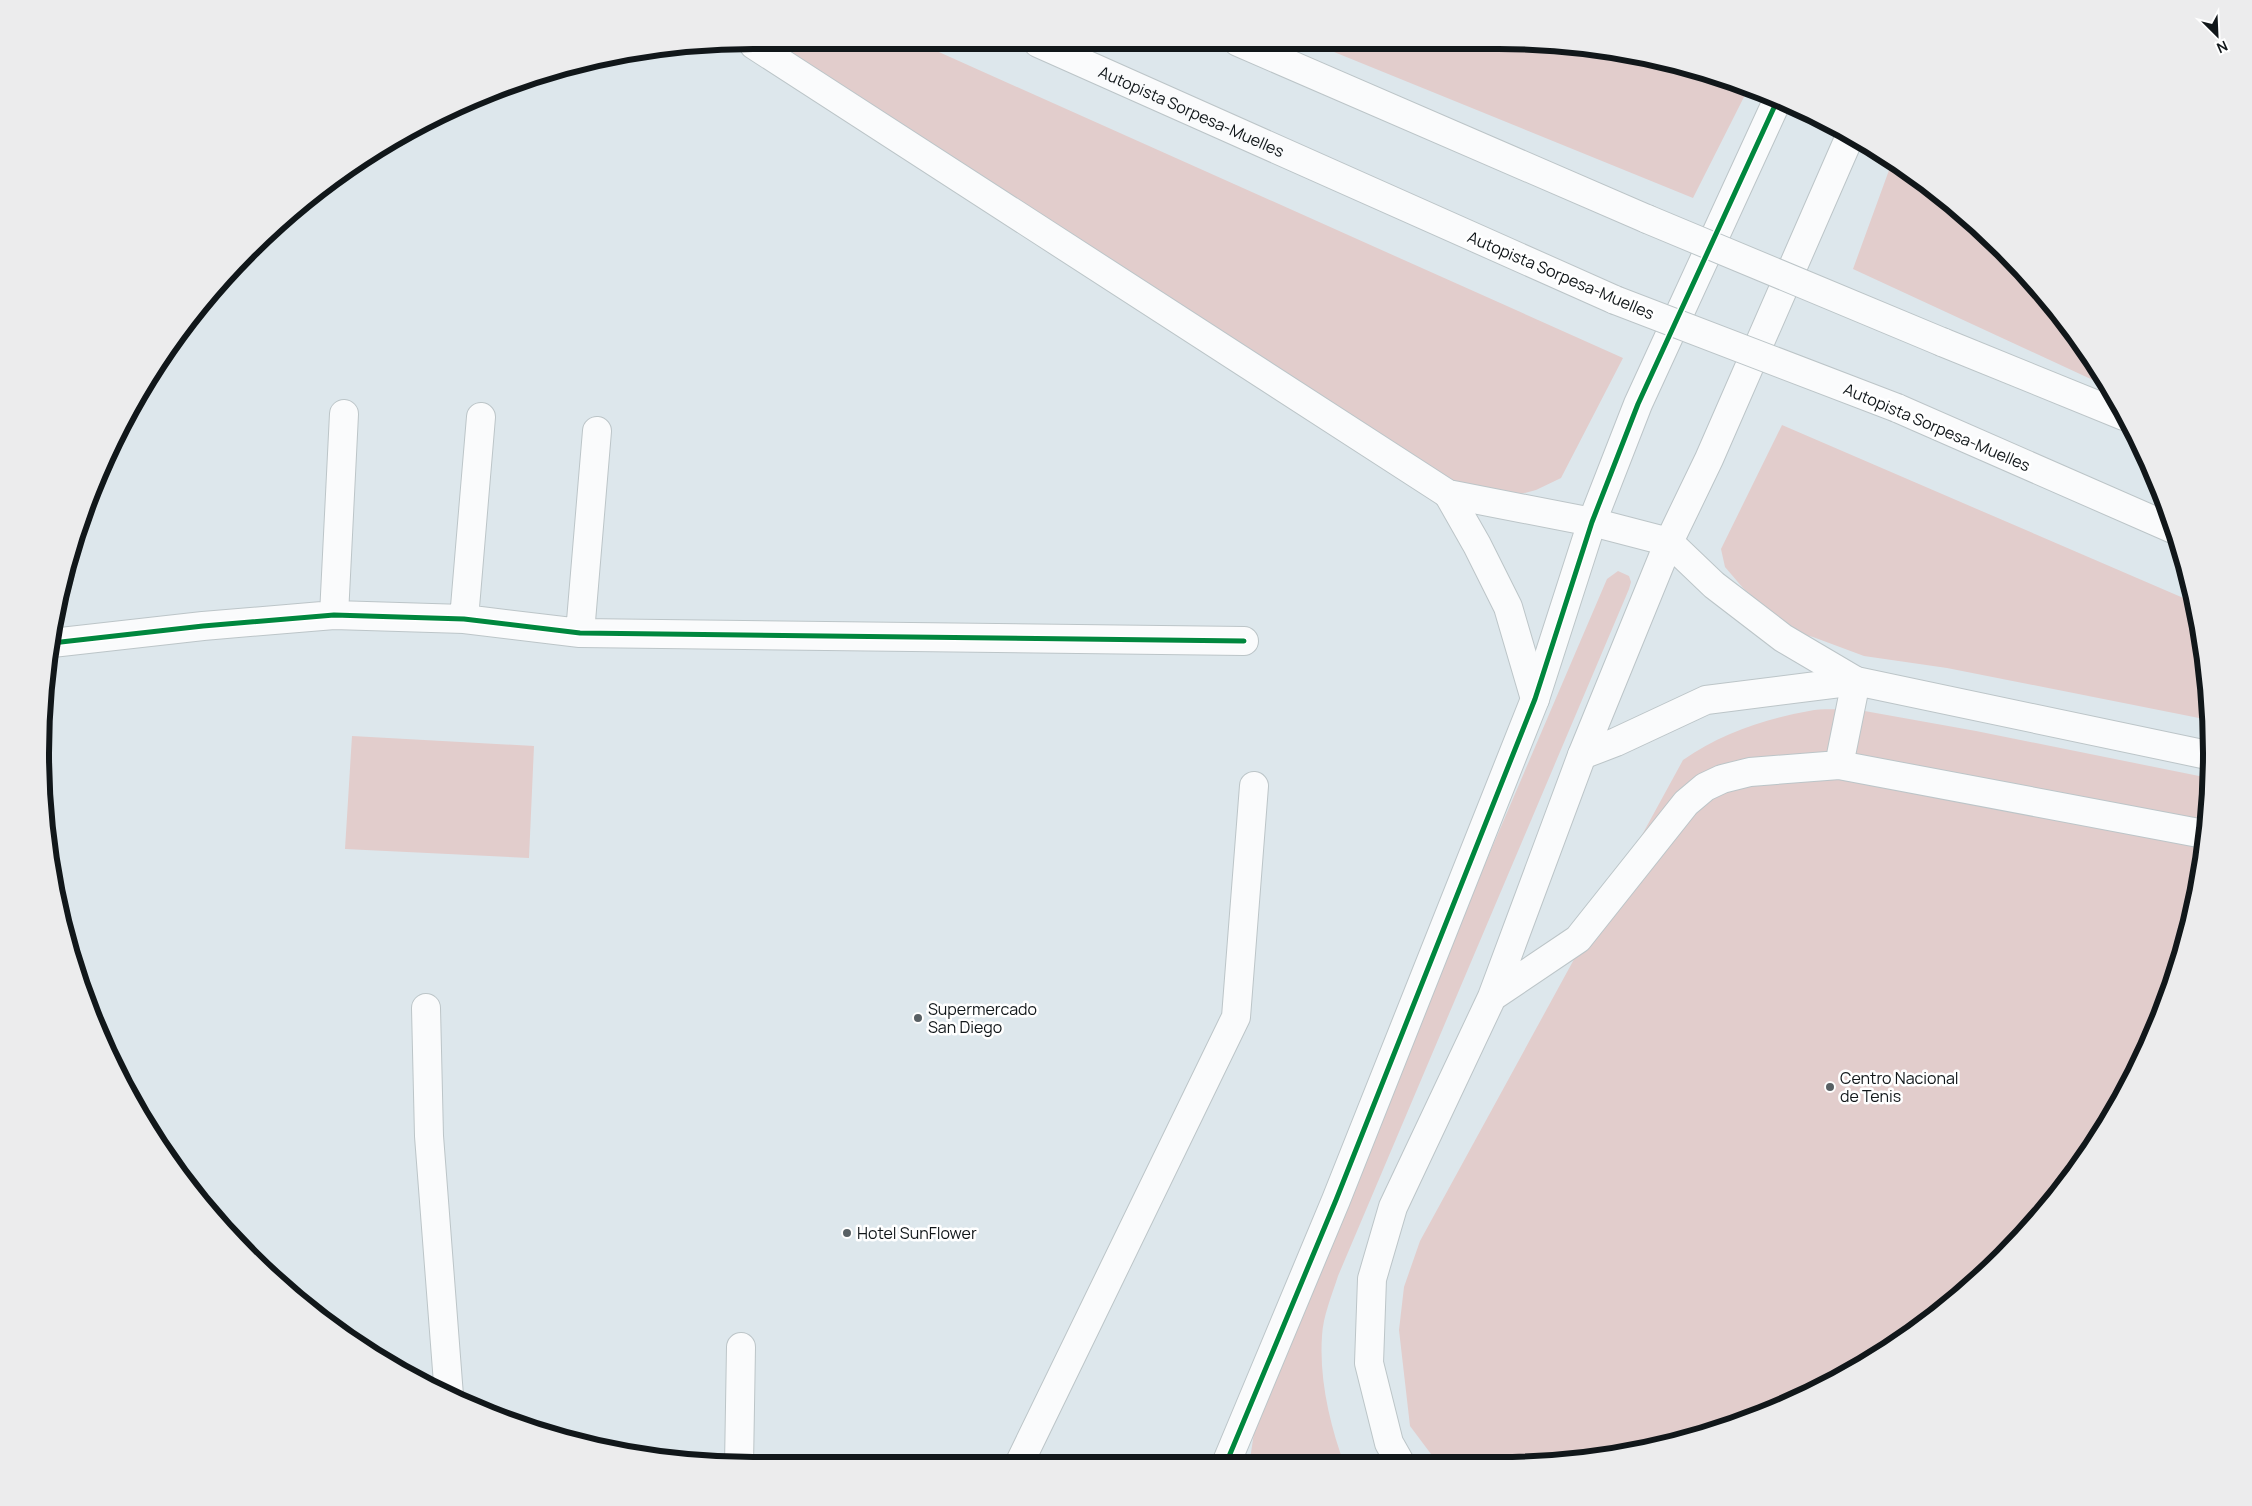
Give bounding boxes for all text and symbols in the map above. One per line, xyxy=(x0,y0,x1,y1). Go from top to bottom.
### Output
north arrow xyxy=(2192,10,2242,60)
text: N xyxy=(2214,37,2231,58)
street label: Autopista Sorpesa-Muelles xyxy=(1095,60,1288,162)
street label: Autopista Sorpesa-Muelles xyxy=(1464,226,1658,324)
street label: Autopista Sorpesa-Muelles xyxy=(1840,378,2034,476)
place label: Supermercado San Diego xyxy=(928,998,1037,1038)
marker: Supermercado San Diego xyxy=(912,1012,924,1024)
place label: Centro Nacional de Tenis xyxy=(1840,1067,1959,1107)
marker: Centro Nacional de Tenis xyxy=(1824,1081,1836,1093)
place label: Hotel SunFlower xyxy=(857,1222,977,1244)
marker: Hotel SunFlower xyxy=(841,1227,853,1239)

